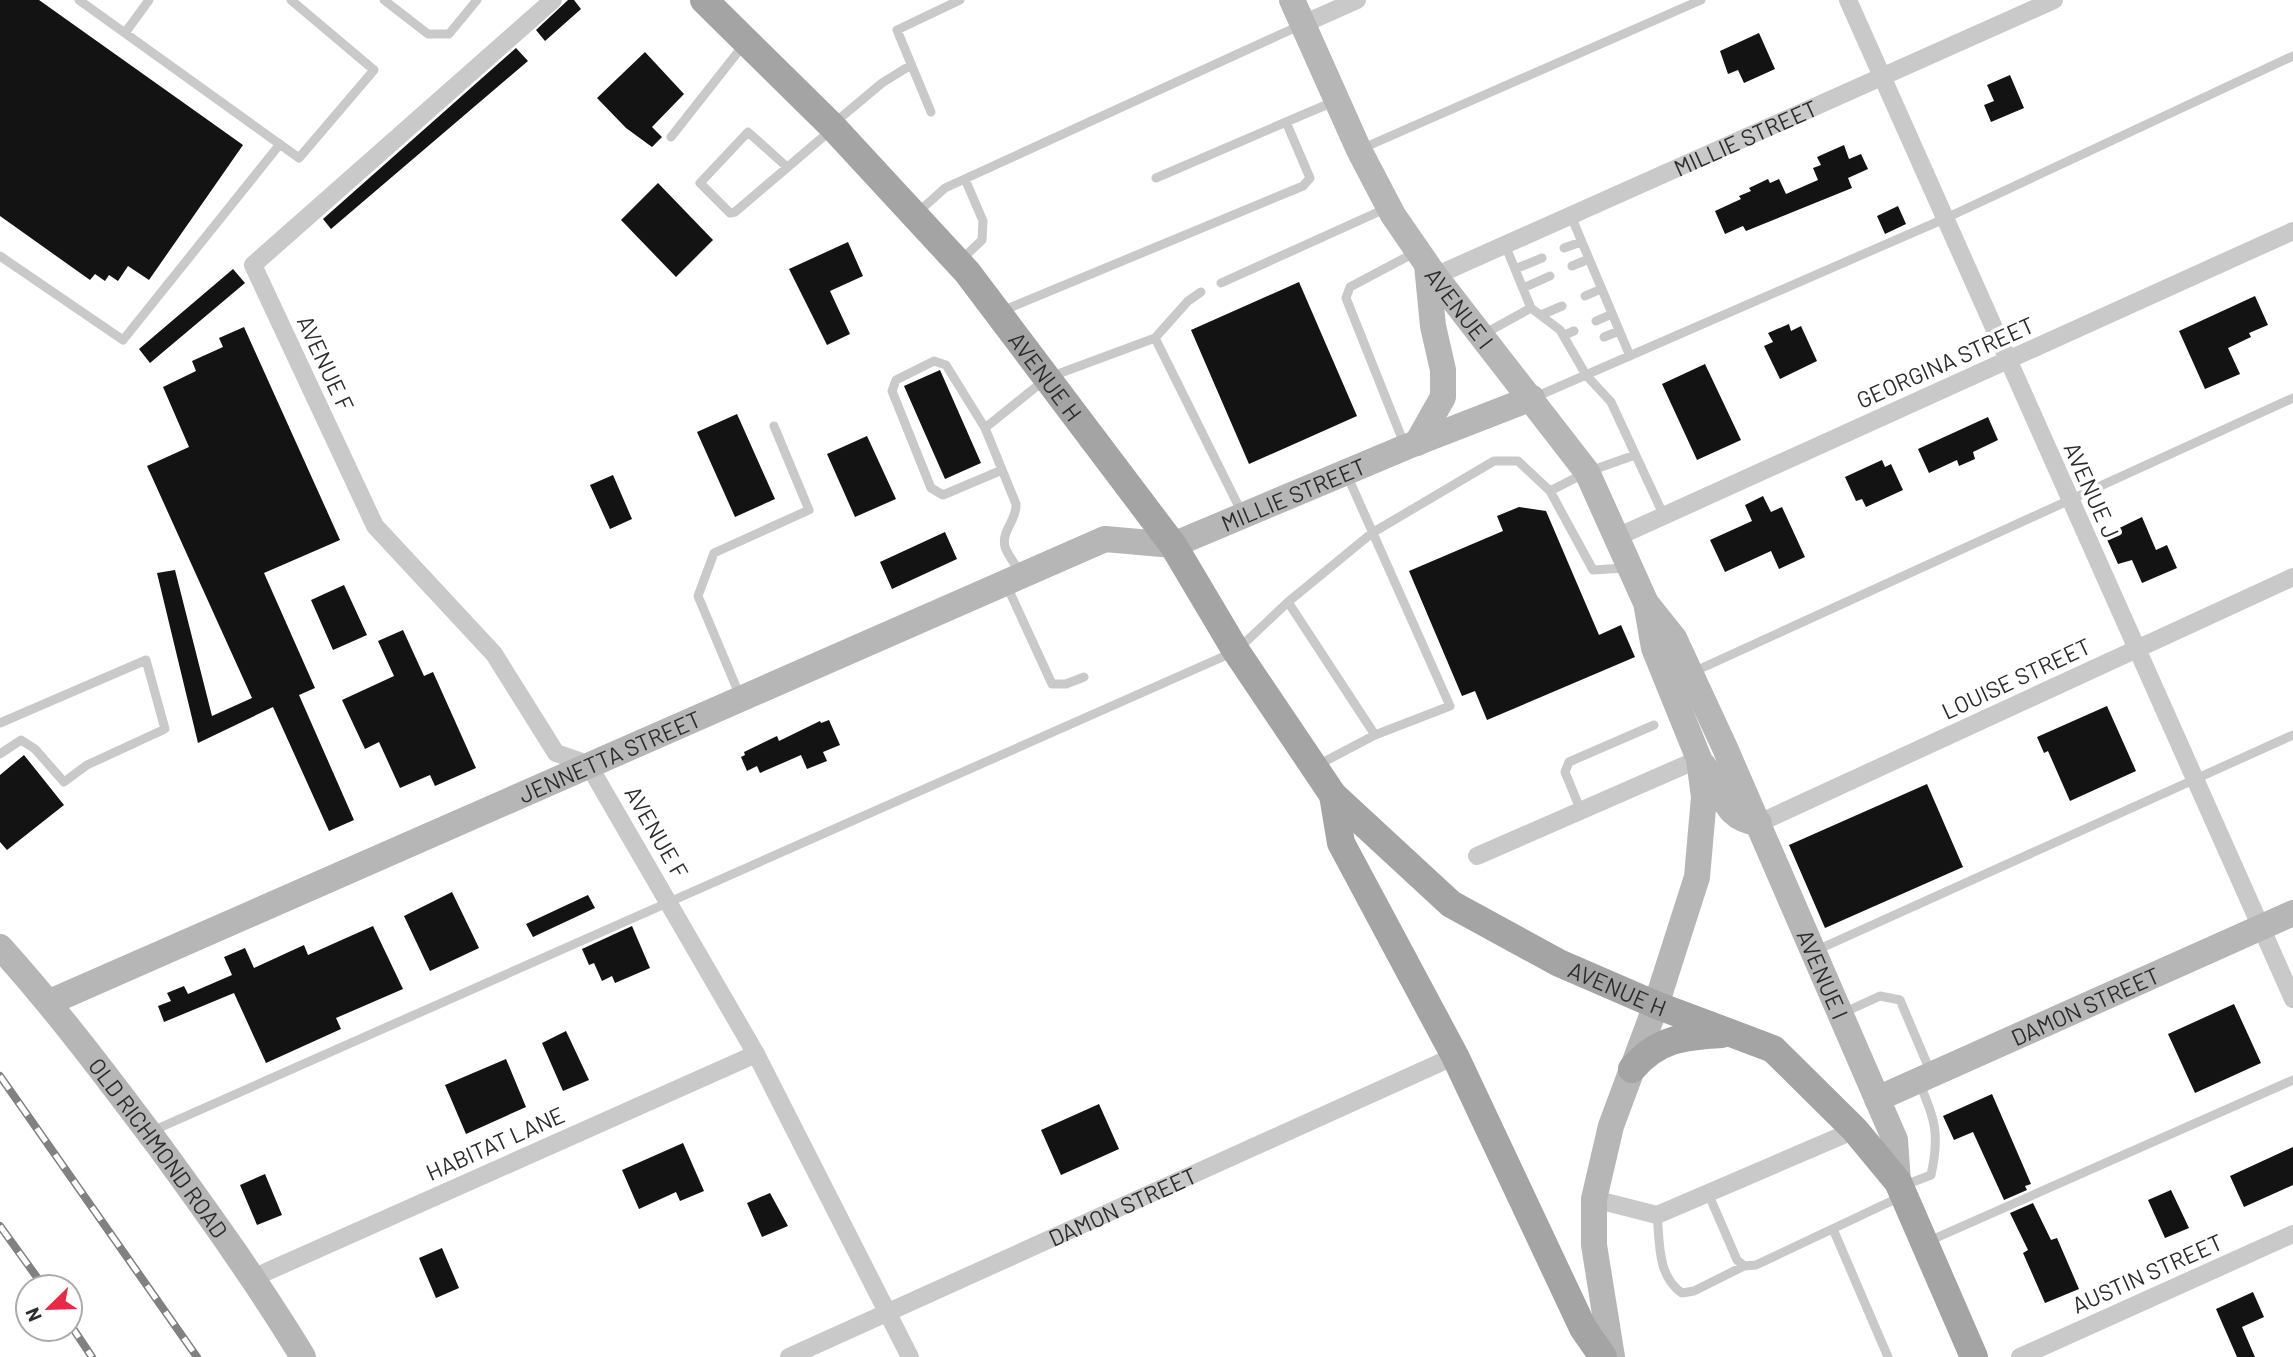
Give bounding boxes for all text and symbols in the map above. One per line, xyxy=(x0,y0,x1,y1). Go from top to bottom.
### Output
street label: MILLIE STREET xyxy=(1669,93,1822,182)
street label: AVENUE I xyxy=(1419,262,1500,354)
street label: GEORGINA STREET xyxy=(1852,310,2038,414)
street label: AVENUE F xyxy=(292,311,360,415)
street label: AVENUE H xyxy=(1003,326,1088,426)
street label: AVENUE J xyxy=(2058,438,2126,542)
street label: MILLIE STREET xyxy=(1217,452,1370,537)
street label: LOUISE STREET xyxy=(1937,631,2095,725)
street label: JENNETTA STREET xyxy=(514,704,705,809)
street label: AVENUE F xyxy=(619,781,695,883)
street label: AVENUE I xyxy=(1791,925,1855,1023)
street label: AVENUE H xyxy=(1564,955,1671,1022)
street label: DAMON STREET xyxy=(2007,961,2164,1051)
street label: OLD RICHMOND ROAD xyxy=(83,1052,234,1243)
street label: HABITAT LANE xyxy=(421,1100,569,1186)
street label: DAMON STREET xyxy=(1044,1161,1201,1252)
street label: AUSTIN STREET xyxy=(2067,1227,2227,1319)
north arrow xyxy=(14,1273,84,1343)
text: N xyxy=(20,1305,46,1325)

